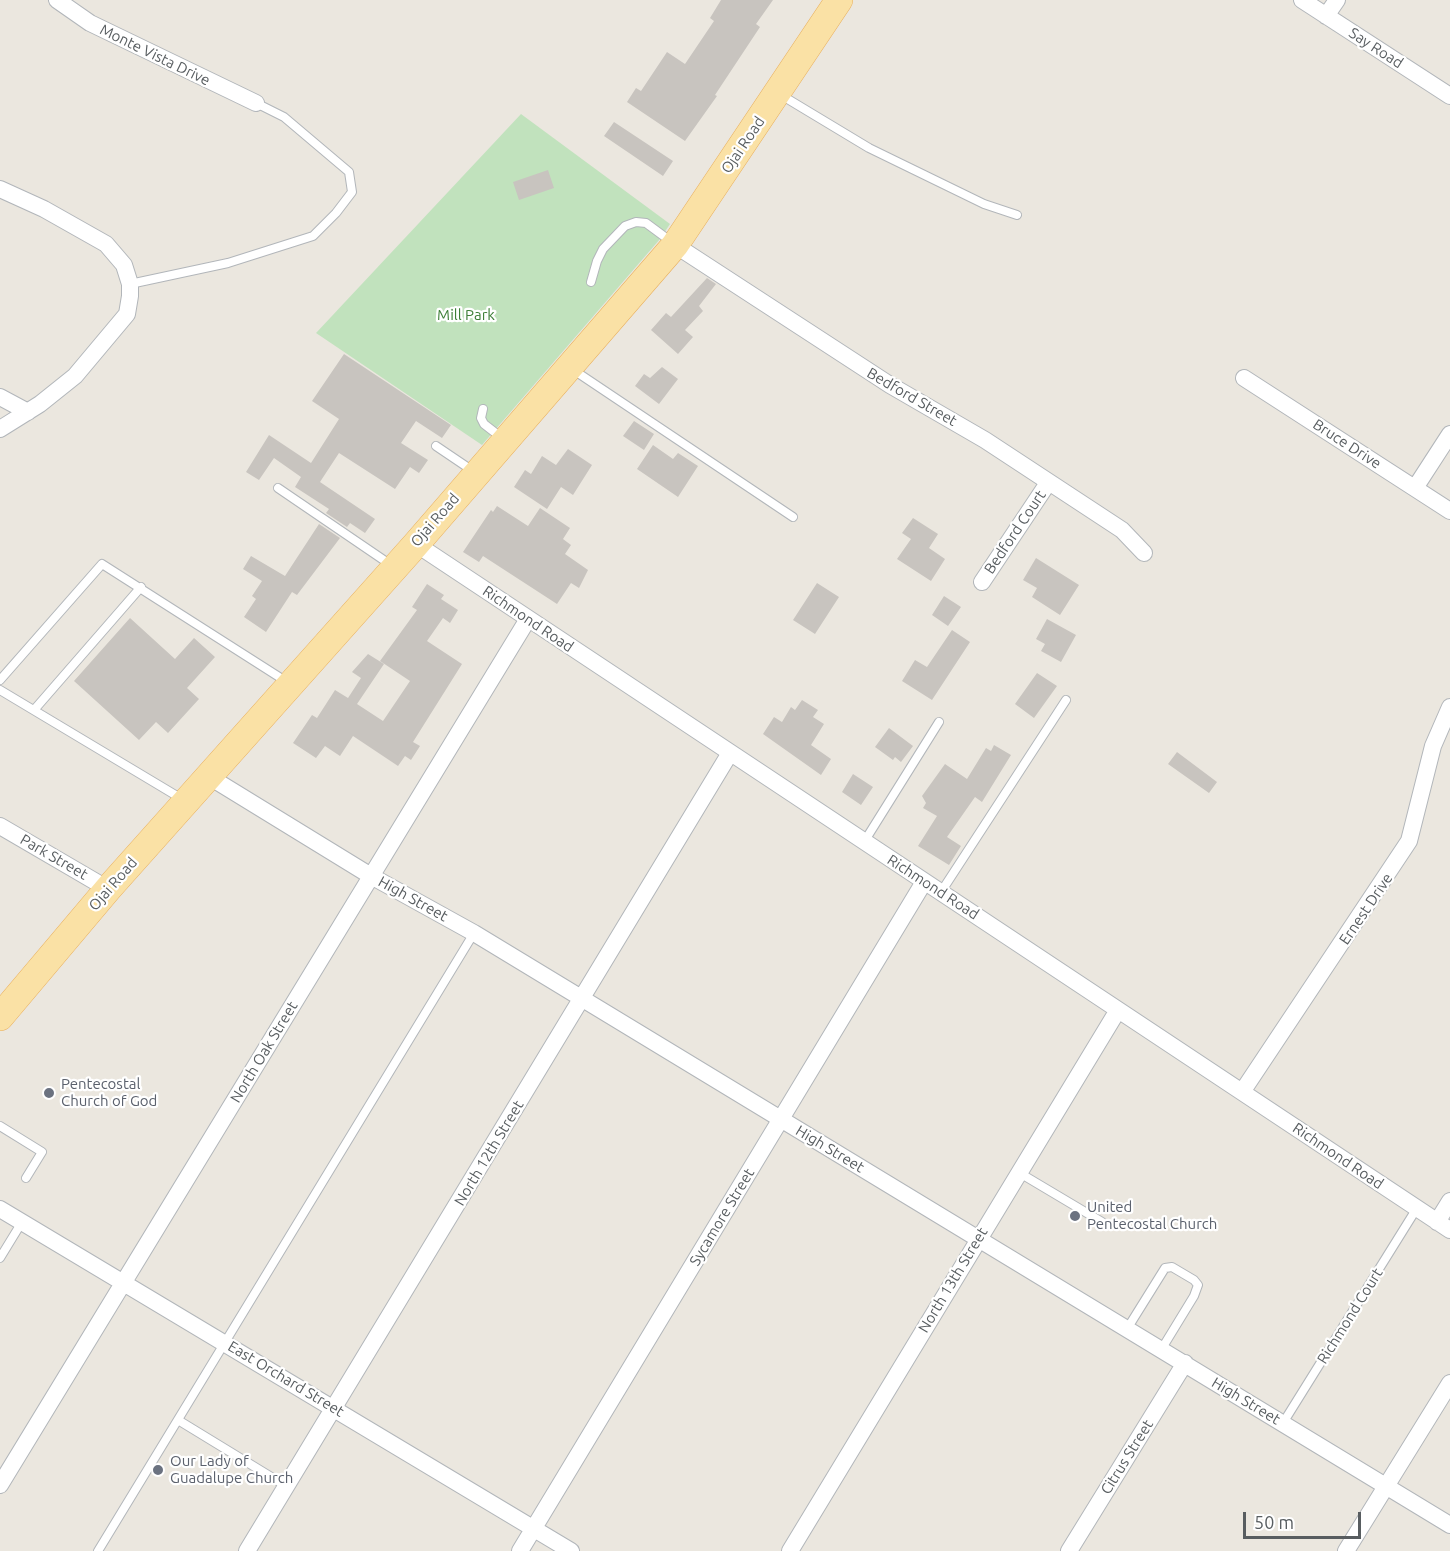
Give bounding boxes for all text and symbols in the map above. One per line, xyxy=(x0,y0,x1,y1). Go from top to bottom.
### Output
street label: Monte Vista Drive xyxy=(97,20,213,90)
street label: Say Road xyxy=(1346,24,1406,72)
street label: Ojai Road xyxy=(717,113,769,177)
park label: Mill Park xyxy=(437,306,495,324)
street label: Bedford Street xyxy=(864,364,960,430)
street label: Bruce Drive xyxy=(1309,415,1385,473)
street label: Bedford Court xyxy=(980,487,1050,577)
street label: Ojai Road xyxy=(407,490,463,550)
street label: Richmond Road xyxy=(479,582,577,656)
street label: Park Street xyxy=(17,830,91,884)
street label: Richmond Road xyxy=(884,851,982,923)
street label: Ojai Road xyxy=(85,854,141,914)
street label: Ernest Drive xyxy=(1336,870,1396,948)
street label: High Street xyxy=(375,873,451,925)
street label: North Oak Street xyxy=(227,998,301,1106)
place label: Pentecostal Church of God xyxy=(61,1075,157,1110)
marker: Pentecostal Church of God xyxy=(42,1086,56,1100)
street label: North 12th Street xyxy=(450,1097,528,1209)
street label: Richmond Road xyxy=(1289,1119,1387,1193)
street label: High Street xyxy=(793,1122,867,1176)
street label: Sycamore Street xyxy=(686,1165,758,1269)
place label: United Pentecostal Church xyxy=(1087,1198,1217,1233)
marker: United Pentecostal Church xyxy=(1068,1209,1082,1223)
street label: North 13th Street xyxy=(914,1224,992,1336)
street label: Richmond Court xyxy=(1313,1265,1387,1367)
street label: East Orchard Street xyxy=(225,1337,347,1421)
street label: High Street xyxy=(1209,1374,1283,1428)
street label: Citrus Street xyxy=(1097,1416,1157,1498)
place label: Our Lady of Guadalupe Church xyxy=(170,1452,293,1487)
marker: Our Lady of Guadalupe Church xyxy=(151,1463,165,1477)
scale bar xyxy=(1246,1500,1364,1538)
text: 50 m xyxy=(1254,1512,1294,1532)

